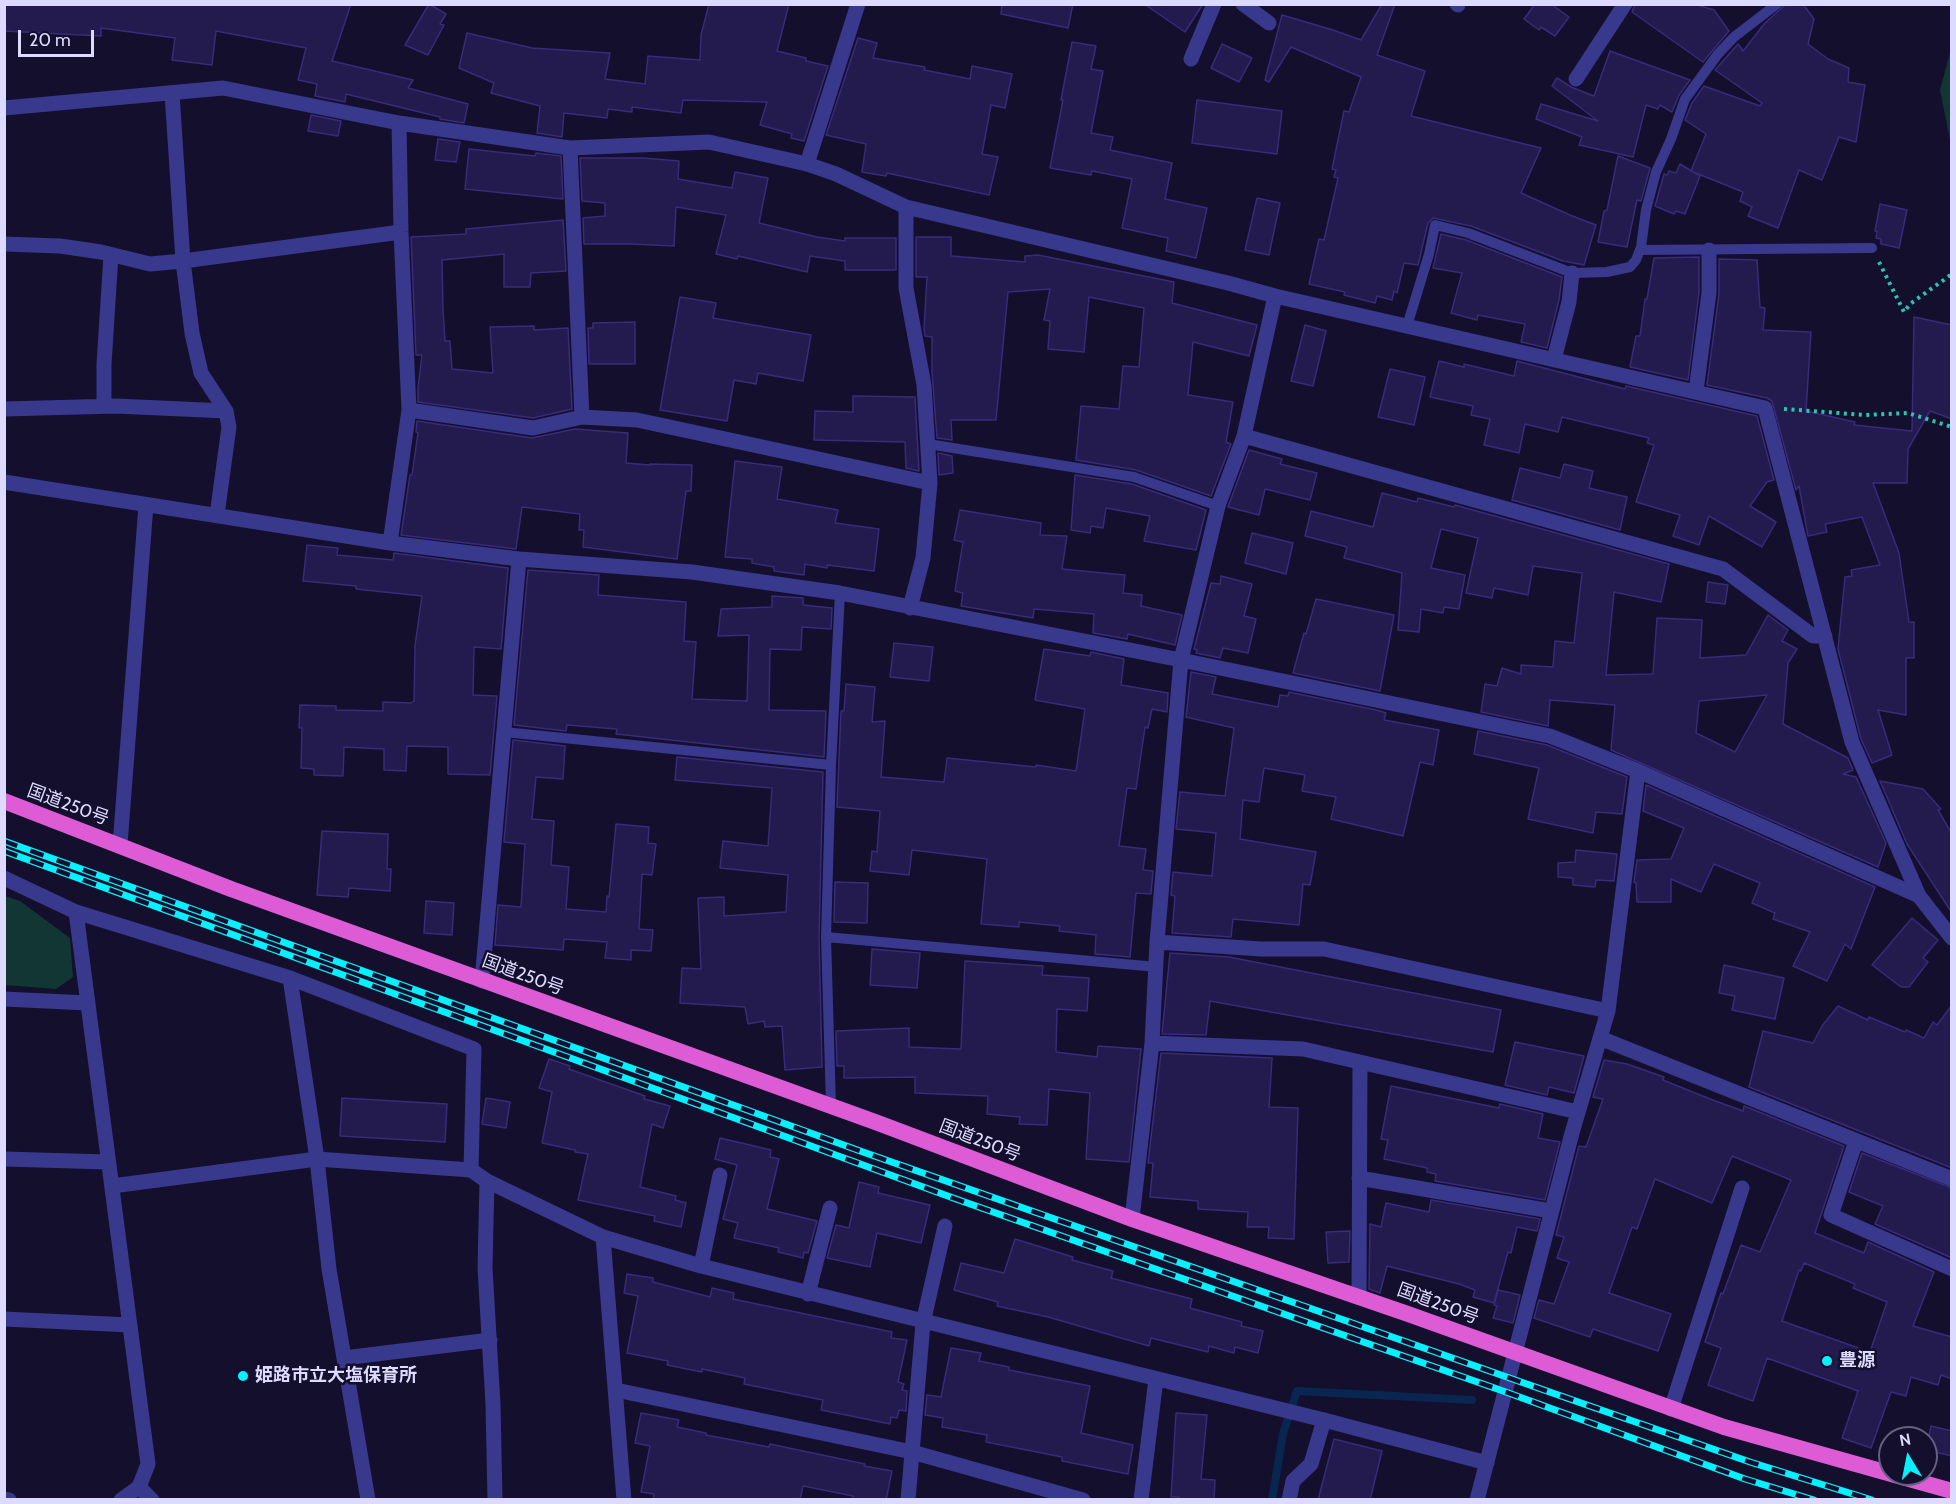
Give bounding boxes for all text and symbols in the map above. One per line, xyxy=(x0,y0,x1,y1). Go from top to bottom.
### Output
scale bar xyxy=(21,18,98,56)
text: 20 m xyxy=(29,29,71,51)
street label: 国道250号 xyxy=(24,780,112,830)
street label: 国道250号 xyxy=(479,950,567,1000)
street label: 国道250号 xyxy=(936,1116,1024,1166)
street label: 国道250号 xyxy=(1394,1279,1482,1329)
place label: 豊源 xyxy=(1839,1350,1875,1372)
marker: 豊源 xyxy=(1820,1354,1834,1368)
place label: 姫路市立大塩保育所 xyxy=(255,1365,417,1387)
marker: 姫路市立大塩保育所 xyxy=(236,1369,250,1383)
north arrow xyxy=(1878,1426,1938,1486)
text: N xyxy=(1898,1429,1912,1450)

